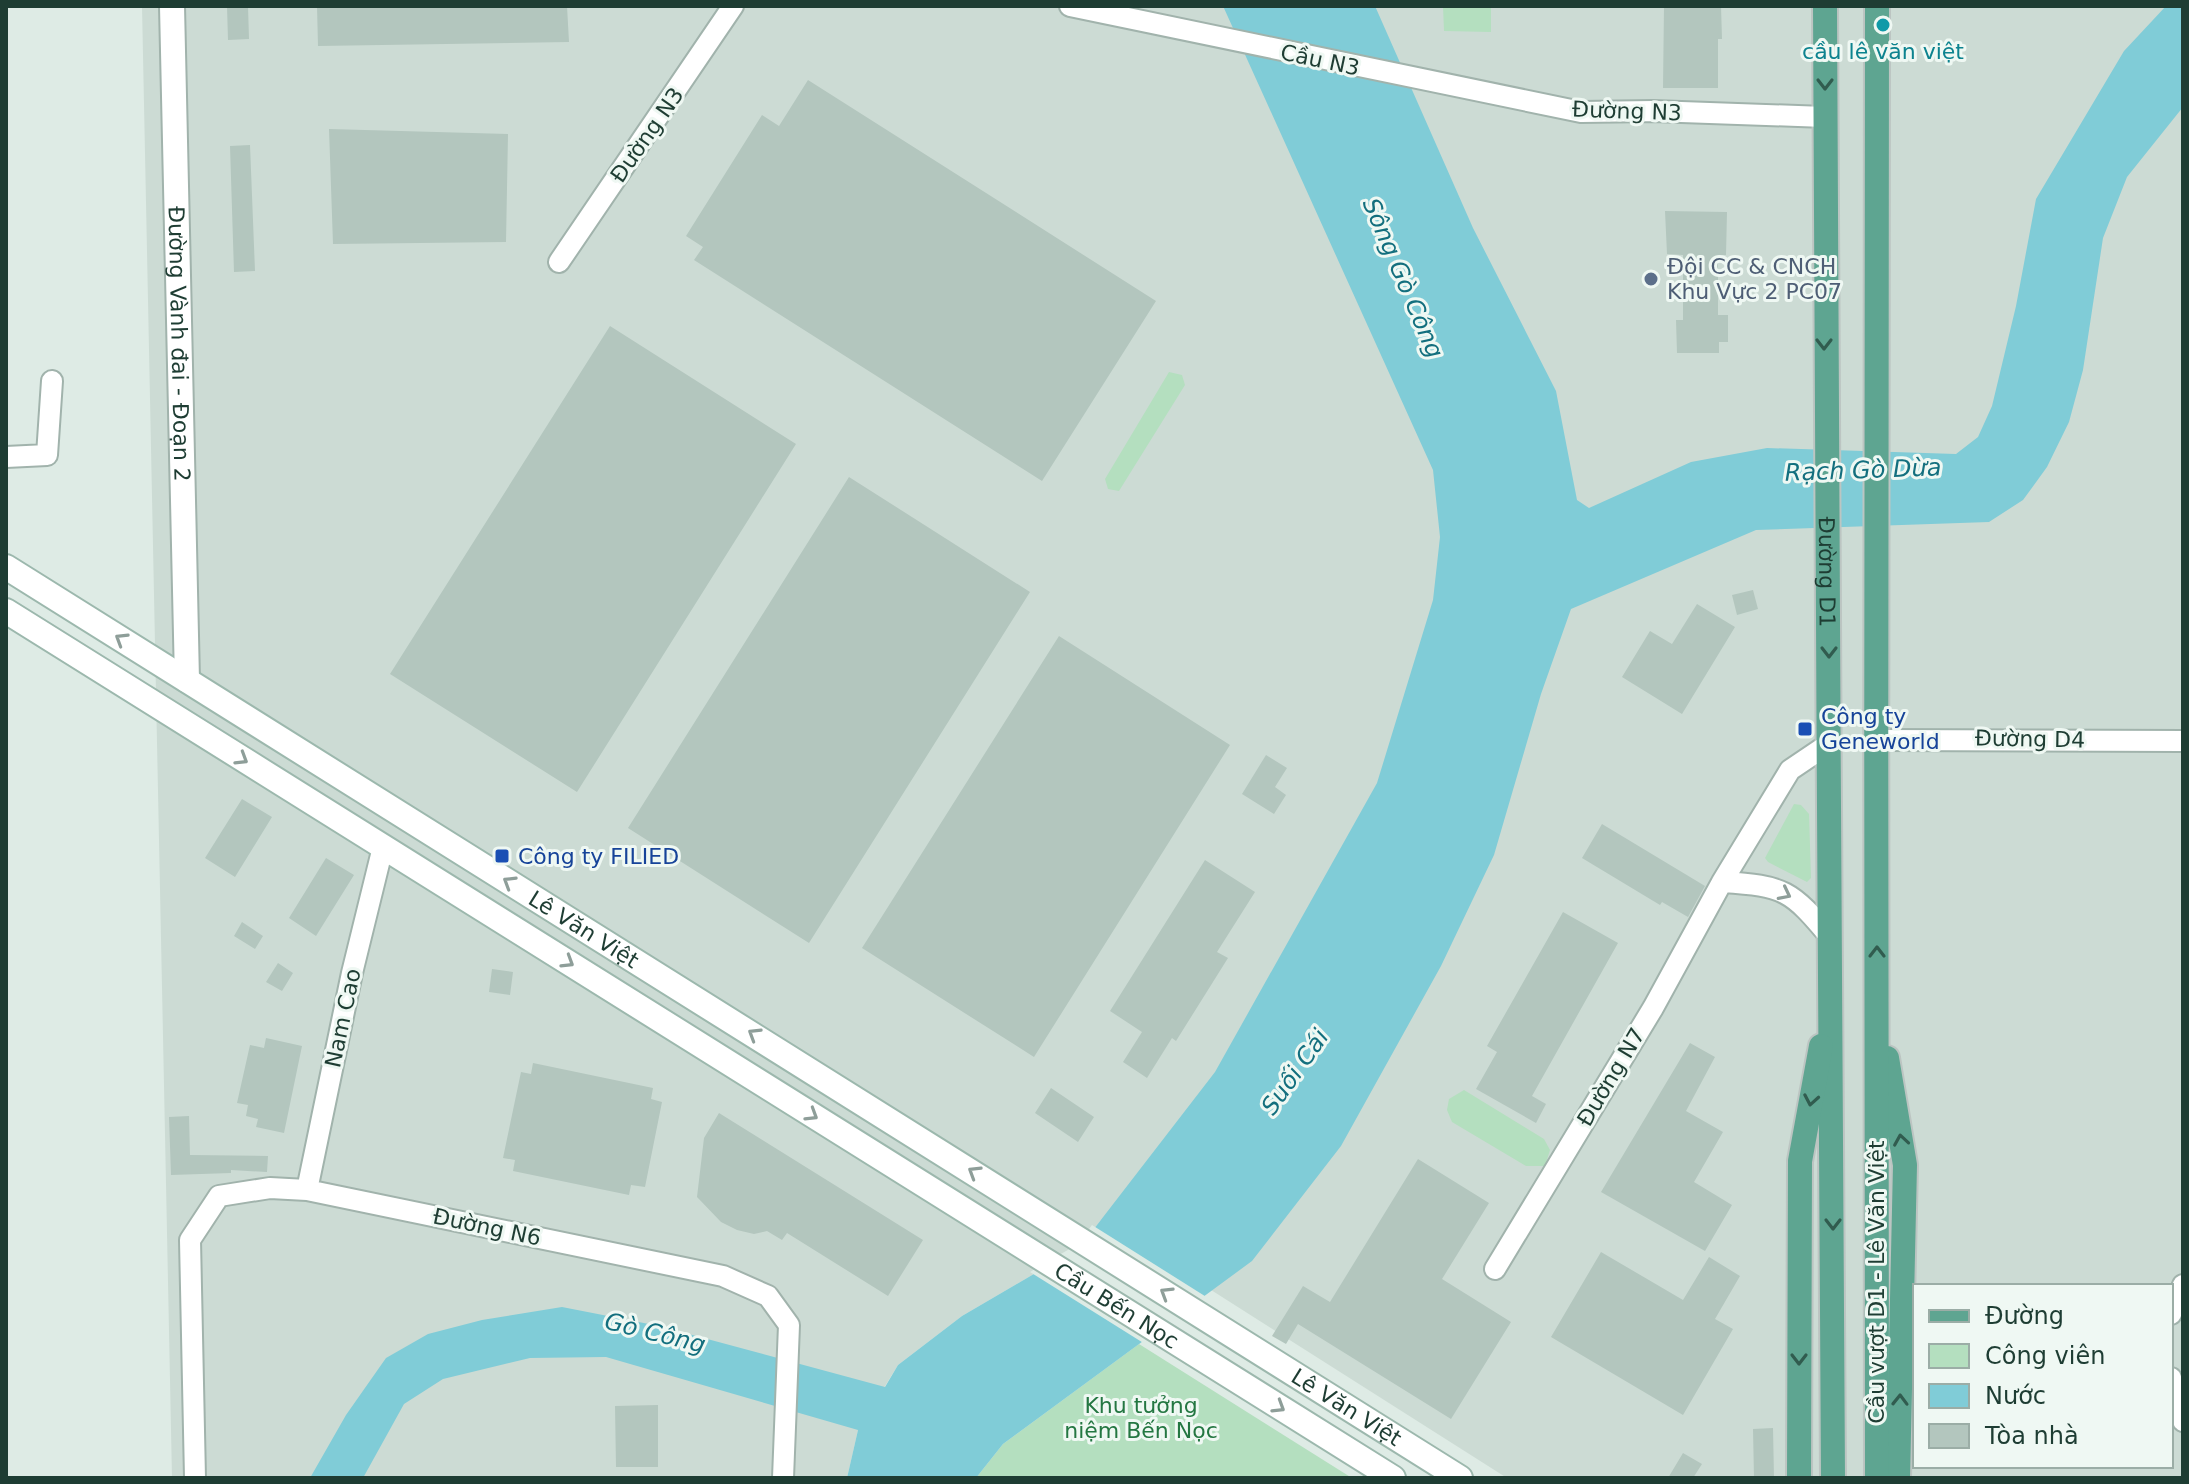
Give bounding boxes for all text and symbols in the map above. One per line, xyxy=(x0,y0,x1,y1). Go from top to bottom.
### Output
marker: cầu lê văn việt xyxy=(1874,16,1892,34)
street label: Cầu N3 xyxy=(1278,39,1362,81)
place label: cầu lê văn việt xyxy=(1802,39,1964,64)
one-way arrow xyxy=(1816,78,1834,91)
street label: Đường N3 xyxy=(605,83,689,187)
street label: Đường N3 xyxy=(1572,97,1682,125)
water label: Sông Gò Công xyxy=(1357,194,1449,362)
street label: Đường Vành đai - Đoạn 2 xyxy=(164,206,195,482)
place label: Đội CC & CNCH Khu Vực 2 PC07 xyxy=(1667,254,1842,304)
marker: Đội CC & CNCH Khu Vực 2 PC07 xyxy=(1642,270,1660,288)
one-way arrow xyxy=(1815,338,1833,351)
water label: Rạch Gò Dừa xyxy=(1784,453,1942,487)
street label: Đường D1 xyxy=(1814,517,1840,627)
one-way arrow xyxy=(115,633,130,648)
one-way arrow xyxy=(1820,646,1838,659)
place label: Công ty Geneworld xyxy=(1821,704,1940,754)
marker: Công ty Geneworld xyxy=(1796,720,1814,738)
street label: Đường D4 xyxy=(1975,726,2085,752)
one-way arrow xyxy=(233,750,248,765)
place label: Công ty FILIED xyxy=(518,844,679,869)
marker: Công ty FILIED xyxy=(493,847,511,865)
one-way arrow xyxy=(504,876,518,891)
one-way arrow xyxy=(1777,884,1791,900)
street label: Lê Văn Việt xyxy=(524,885,644,973)
one-way arrow xyxy=(1868,945,1886,958)
one-way arrow xyxy=(559,953,574,968)
street label: Nam Cao xyxy=(320,966,366,1070)
street label: Đường N7 xyxy=(1572,1023,1650,1131)
water label: Suối Cái xyxy=(1256,1024,1335,1120)
one-way arrow xyxy=(748,1028,763,1044)
one-way arrow xyxy=(1804,1093,1821,1107)
one-way arrow xyxy=(803,1105,818,1120)
one-way arrow xyxy=(1893,1134,1910,1147)
street label: Cầu vượt D1 - Lê Văn Việt xyxy=(1864,1140,1889,1424)
one-way arrow xyxy=(968,1166,983,1181)
street label: Đường N6 xyxy=(431,1203,543,1251)
one-way arrow xyxy=(1824,1218,1842,1231)
street label: Cầu Bến Nọc xyxy=(1050,1257,1183,1353)
legend xyxy=(1913,1284,2173,1468)
one-way arrow xyxy=(1160,1287,1175,1302)
text: Đường xyxy=(1985,1302,2064,1330)
water label: Gò Công xyxy=(602,1307,708,1359)
text: Công viên xyxy=(1985,1342,2105,1370)
one-way arrow xyxy=(1790,1353,1808,1366)
street label: Lê Văn Việt xyxy=(1287,1363,1406,1451)
text: Nước xyxy=(1985,1382,2046,1410)
park label: Khu tưởng niệm Bến Nọc xyxy=(1064,1393,1218,1443)
one-way arrow xyxy=(1891,1393,1909,1406)
one-way arrow xyxy=(1270,1397,1285,1412)
text: Tòa nhà xyxy=(1984,1422,2079,1450)

